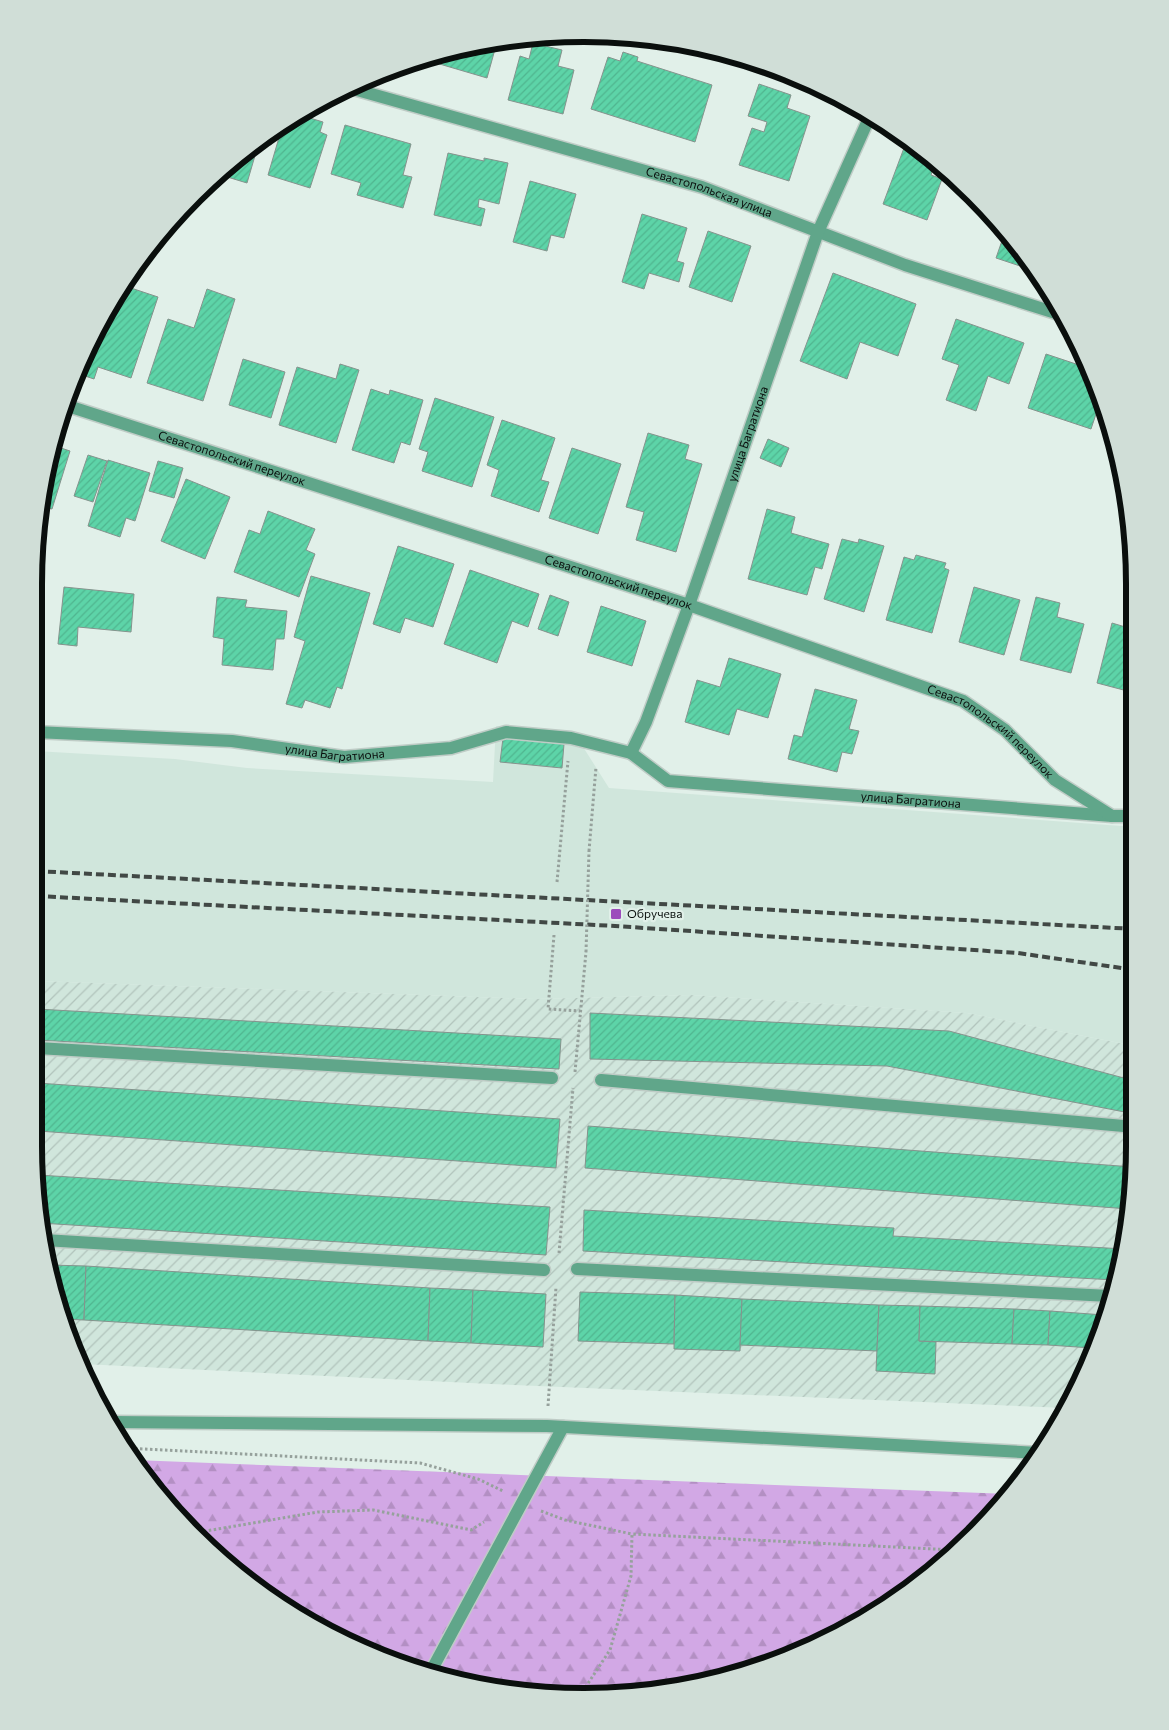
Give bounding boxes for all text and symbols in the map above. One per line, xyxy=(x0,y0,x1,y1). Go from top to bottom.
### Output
street label: Севастопольская улица xyxy=(644,164,775,219)
street label: улица Багратиона xyxy=(724,384,770,483)
street label: Севастопольский переулок xyxy=(157,427,308,488)
street label: Севастопольский переулок xyxy=(543,551,695,612)
street label: Севастопольский переулок xyxy=(926,681,1057,781)
street label: улица Багратиона xyxy=(284,741,385,763)
street label: улица Багратиона xyxy=(860,788,961,810)
place label: Обручева xyxy=(627,906,682,920)
marker: Обручева xyxy=(609,907,623,921)

